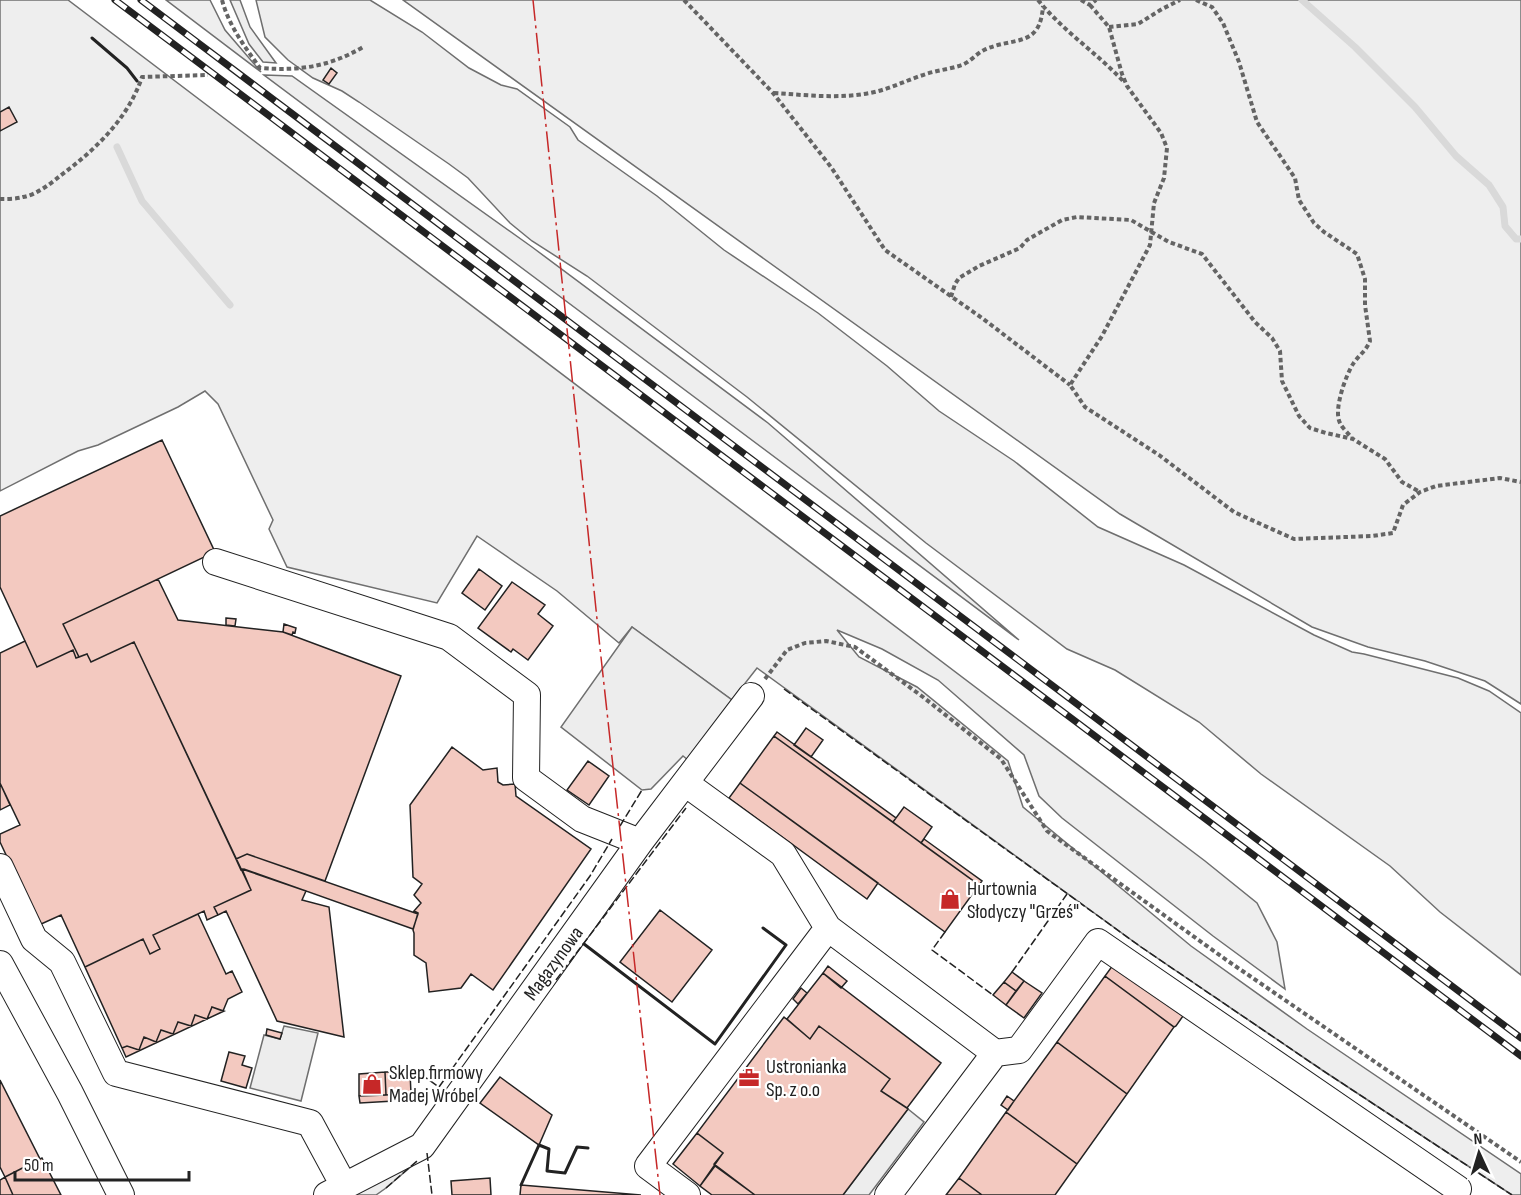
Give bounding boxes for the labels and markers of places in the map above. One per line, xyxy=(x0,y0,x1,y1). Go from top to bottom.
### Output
place label: Hurtownia Słodyczy "Grześ" xyxy=(967,877,1079,924)
shop icon: Hurtownia Słodyczy "Grześ" xyxy=(938,887,962,911)
place label: Ustronianka Sp. z o.o xyxy=(766,1055,847,1102)
place label: Sklep firmowy Madej Wróbel xyxy=(389,1061,483,1108)
office icon: Ustronianka Sp. z o.o xyxy=(737,1066,761,1090)
shop icon: Sklep firmowy Madej Wróbel xyxy=(360,1072,384,1096)

